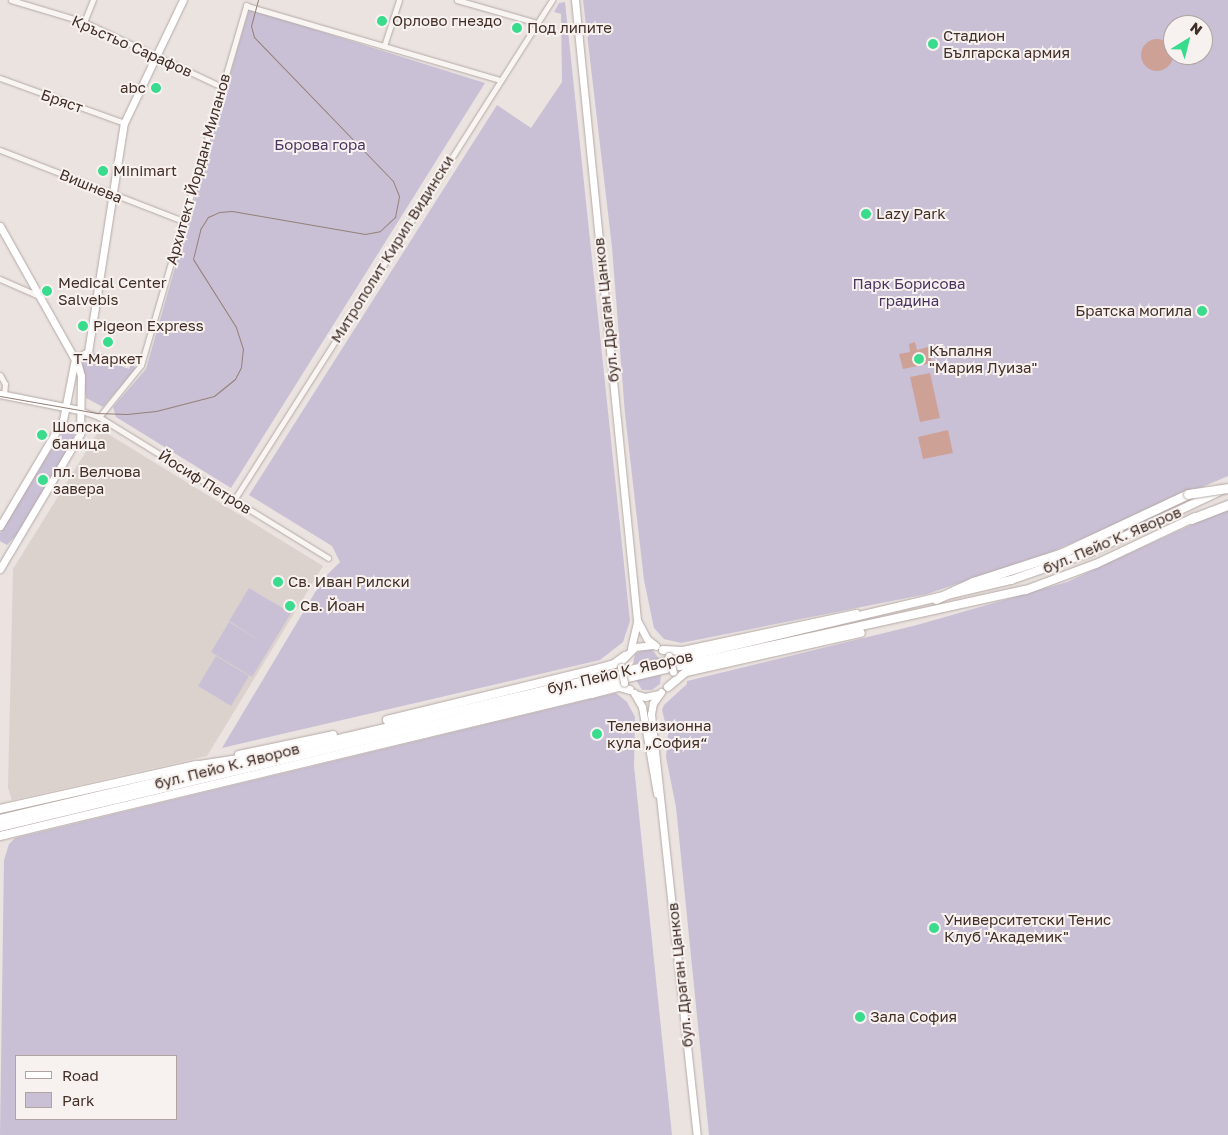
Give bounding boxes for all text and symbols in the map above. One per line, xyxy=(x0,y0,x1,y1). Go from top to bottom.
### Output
street label: Кръстьо Сарафов xyxy=(69,11,195,81)
place label: Орлово гнездо xyxy=(392,12,502,30)
marker: Орлово гнездо xyxy=(376,15,388,27)
north arrow xyxy=(1163,15,1213,65)
text: N xyxy=(1187,18,1206,38)
place label: Под липите xyxy=(527,19,612,37)
marker: Под липите xyxy=(511,22,523,34)
place label: Стадион Българска армия xyxy=(943,26,1070,61)
marker: Стадион Българска армия xyxy=(927,38,939,50)
street label: Архитект Йордан Миланов xyxy=(162,71,234,267)
place label: abc xyxy=(120,79,146,97)
marker: abc xyxy=(150,82,162,94)
street label: Бряст xyxy=(39,85,85,117)
park label: Борова гора xyxy=(274,136,366,154)
street label: Митрополит Кирил Видински xyxy=(327,152,457,346)
place label: Minimart xyxy=(113,162,177,180)
street label: Вишнева xyxy=(57,165,125,207)
marker: Minimart xyxy=(97,165,109,177)
place label: Lazy Park xyxy=(876,205,946,223)
marker: Lazy Park xyxy=(860,208,872,220)
street label: бул. Драган Цанков xyxy=(589,237,623,383)
place label: Medical Center Salvebis xyxy=(58,273,167,308)
park label: Парк Борисова градина xyxy=(853,274,965,309)
marker: Medical Center Salvebis xyxy=(40,284,54,298)
place label: Братска могила xyxy=(1075,302,1192,320)
marker: Братска могила xyxy=(1196,305,1208,317)
place label: Pigeon Express xyxy=(93,317,204,335)
marker: Pigeon Express xyxy=(77,320,89,332)
marker: Т-Маркет xyxy=(102,336,114,348)
place label: Къпалня "Мария Луиза" xyxy=(929,341,1037,376)
place label: Т-Маркет xyxy=(73,350,143,368)
marker: Къпалня "Мария Луиза" xyxy=(913,353,925,365)
place label: Шопска баница xyxy=(52,417,110,452)
marker: Шопска баница xyxy=(36,429,48,441)
street label: Йосиф Петров xyxy=(155,446,255,518)
place label: пл. Велчова завера xyxy=(53,462,141,497)
marker: пл. Велчова завера xyxy=(37,474,49,486)
street label: бул. Пейо К. Яворов xyxy=(1040,503,1184,577)
place label: Св. Иван Рилски xyxy=(288,573,410,591)
marker: Св. Иван Рилски xyxy=(272,576,284,588)
place label: Св. Йоан xyxy=(300,597,365,615)
marker: Св. Йоан xyxy=(284,600,296,612)
street label: бул. Пейо К. Яворов xyxy=(545,646,695,698)
place label: Телевизионна кула „София“ xyxy=(607,716,711,751)
marker: Телевизионна кула „София“ xyxy=(591,728,603,740)
street label: бул. Пейо К. Яворов xyxy=(153,739,301,793)
street label: бул. Драган Цанков xyxy=(663,902,697,1048)
place label: Университетски Тенис Клуб "Академик" xyxy=(944,910,1111,945)
marker: Университетски Тенис Клуб "Академик" xyxy=(928,922,940,934)
place label: Зала София xyxy=(870,1008,957,1026)
marker: Зала София xyxy=(854,1011,866,1023)
legend xyxy=(15,1055,178,1120)
text: Road xyxy=(62,1066,99,1084)
text: Park xyxy=(62,1091,94,1109)

